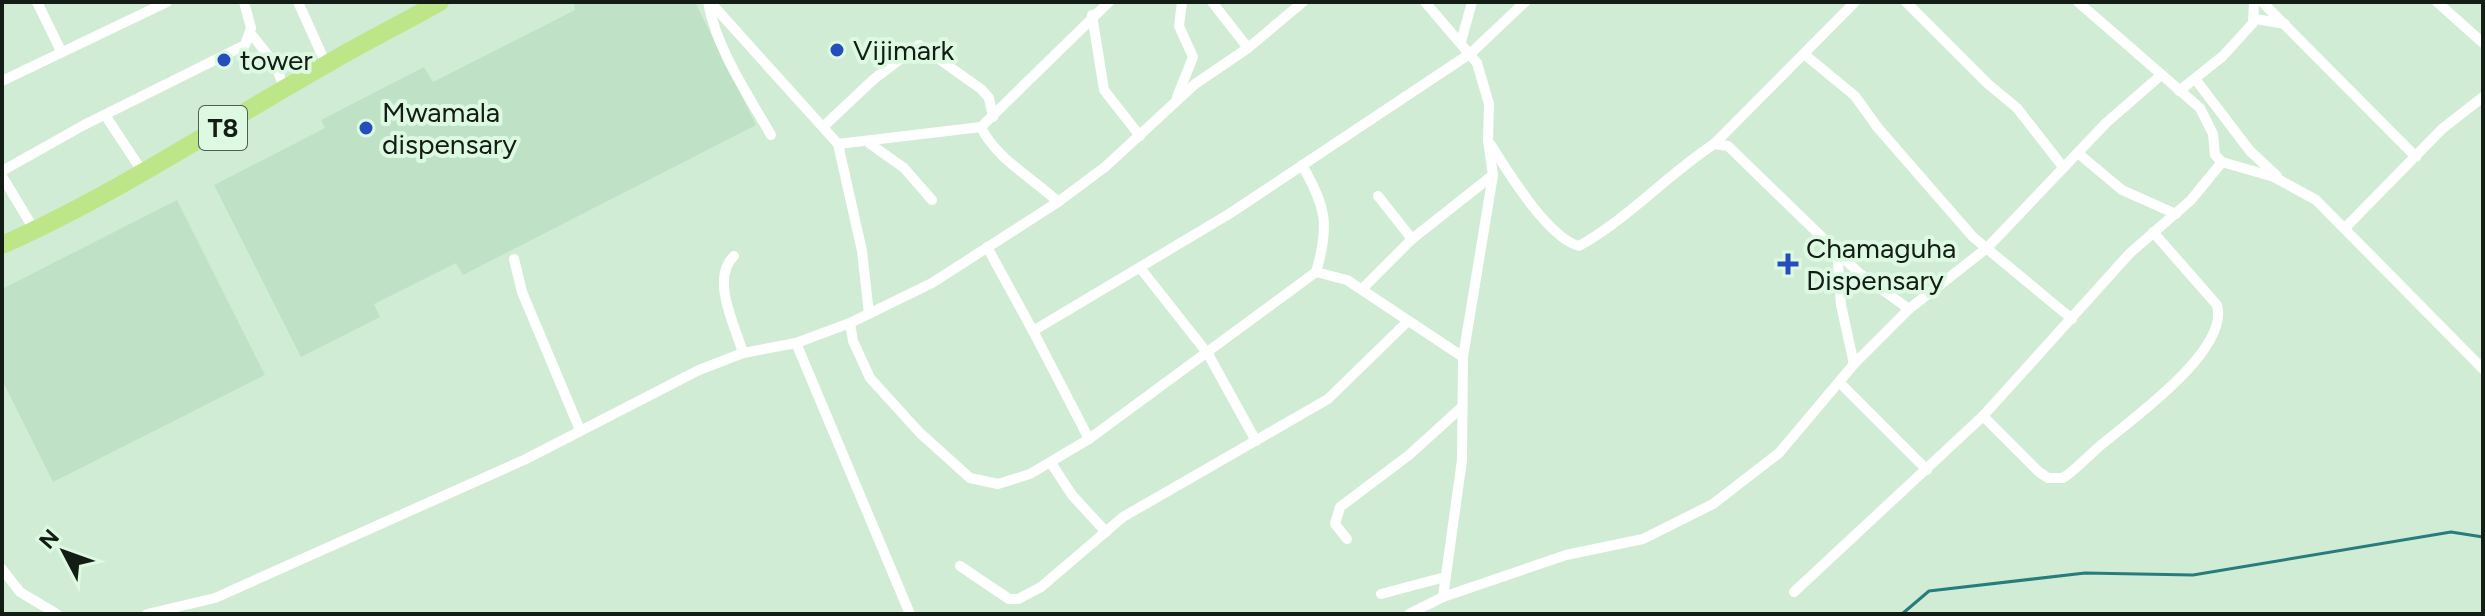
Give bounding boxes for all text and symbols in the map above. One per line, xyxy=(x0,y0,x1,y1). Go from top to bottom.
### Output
place label: Vijimark xyxy=(853,33,955,67)
marker: Vijimark xyxy=(828,41,846,59)
place label: tower xyxy=(240,43,313,77)
marker: tower xyxy=(215,51,233,69)
place label: Mwamala dispensary xyxy=(382,95,517,161)
road number: T8 xyxy=(199,106,247,150)
marker: Mwamala dispensary xyxy=(357,119,375,137)
place label: Chamaguha Dispensary xyxy=(1806,231,1956,297)
marker: Chamaguha Dispensary xyxy=(1777,253,1799,275)
north arrow xyxy=(24,512,104,592)
text: N xyxy=(34,524,65,554)

